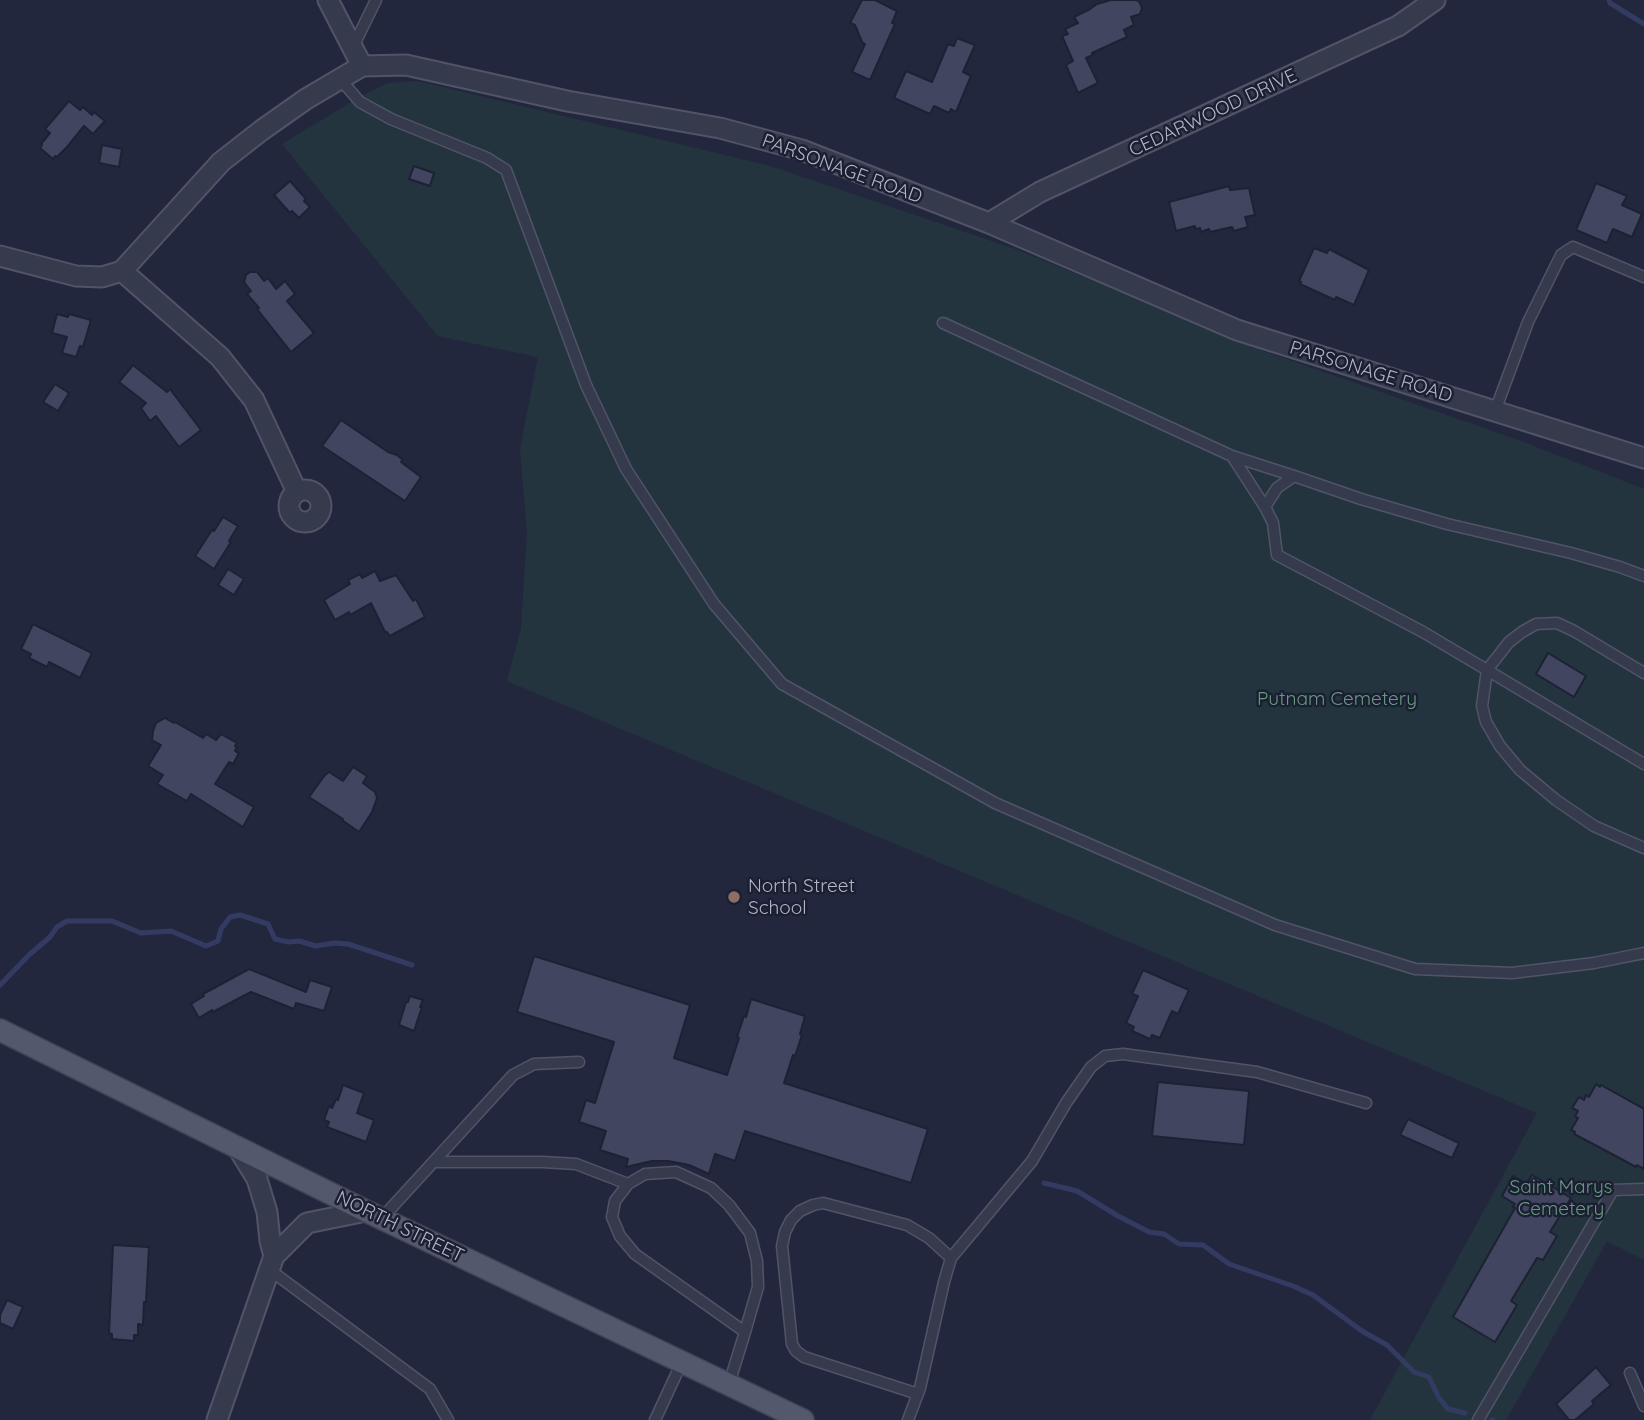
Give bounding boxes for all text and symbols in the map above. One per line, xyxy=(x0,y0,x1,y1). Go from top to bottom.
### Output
street label: CEDARWOOD DRIVE xyxy=(1125,64,1301,162)
street label: PARSONAGE ROAD xyxy=(759,129,925,209)
street label: PARSONAGE ROAD xyxy=(1287,336,1455,408)
park label: Putnam Cemetery xyxy=(1257,688,1417,710)
place label: North Street School xyxy=(748,875,855,919)
marker: North Street School xyxy=(726,889,742,905)
park label: Saint Marys Cemetery xyxy=(1510,1176,1612,1220)
street label: NORTH STREET xyxy=(332,1186,468,1268)

